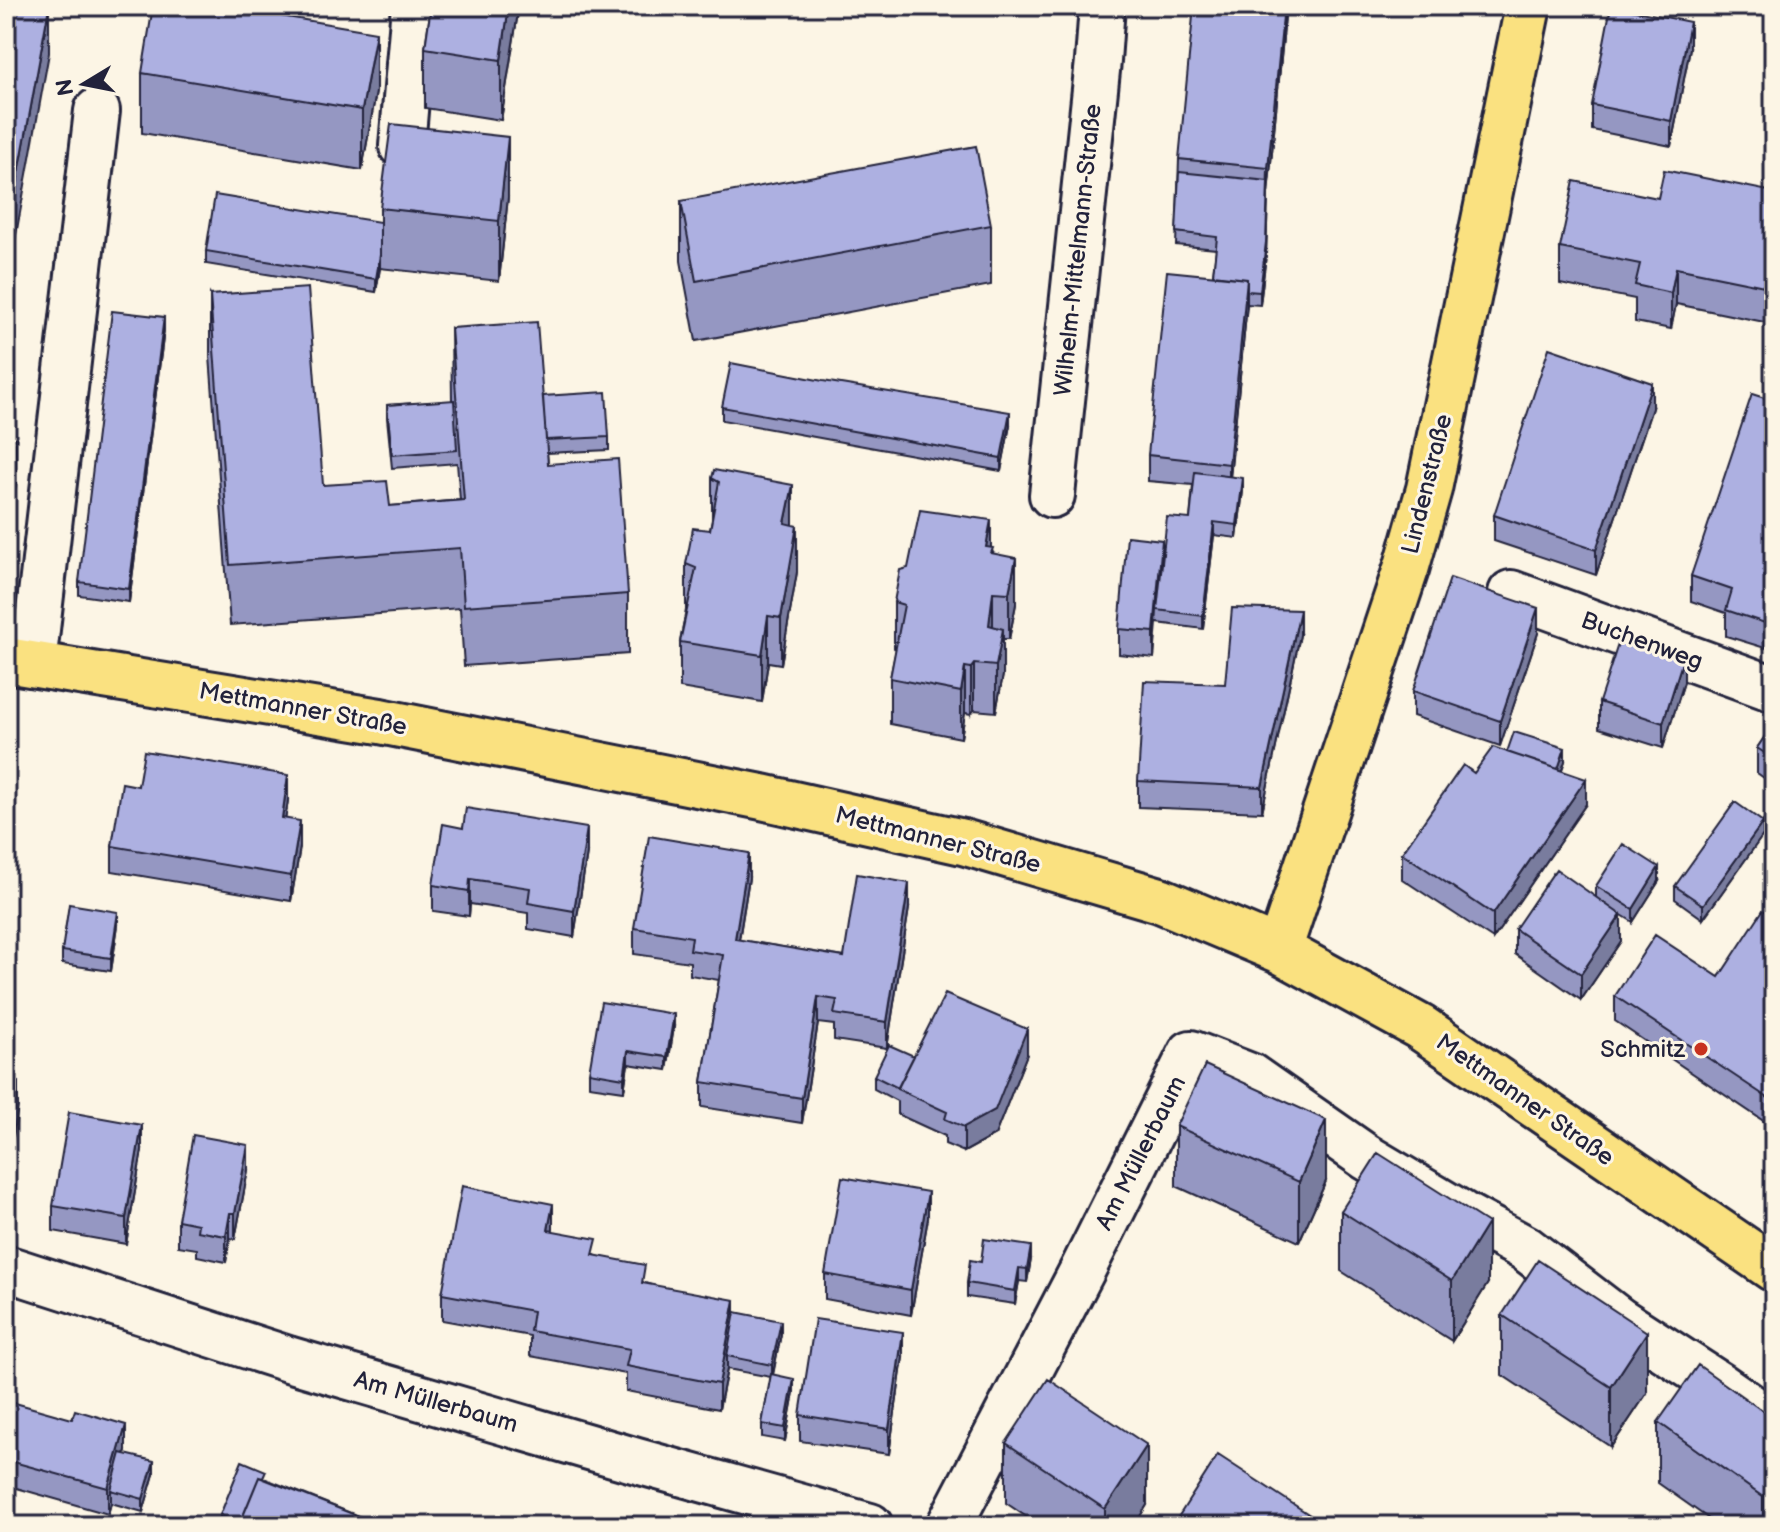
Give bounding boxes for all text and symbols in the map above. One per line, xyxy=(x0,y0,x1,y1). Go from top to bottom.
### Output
north arrow xyxy=(44,44,124,124)
text: N xyxy=(51,77,81,98)
street label: Wilhelm-Mittelmann-Straße xyxy=(1048,102,1108,398)
street label: Lindenstraße xyxy=(1396,411,1458,557)
street label: Buchenweg xyxy=(1577,606,1707,676)
street label: Mettmanner Straße xyxy=(197,676,409,742)
street label: Mettmanner Straße xyxy=(832,800,1044,880)
street label: Mettmanner Straße xyxy=(1431,1028,1619,1172)
place label: Schmitz xyxy=(1600,1035,1686,1064)
marker: Schmitz xyxy=(1692,1040,1710,1058)
street label: Am Müllerbaum xyxy=(1090,1071,1192,1235)
street label: Am Müllerbaum xyxy=(351,1365,521,1439)

